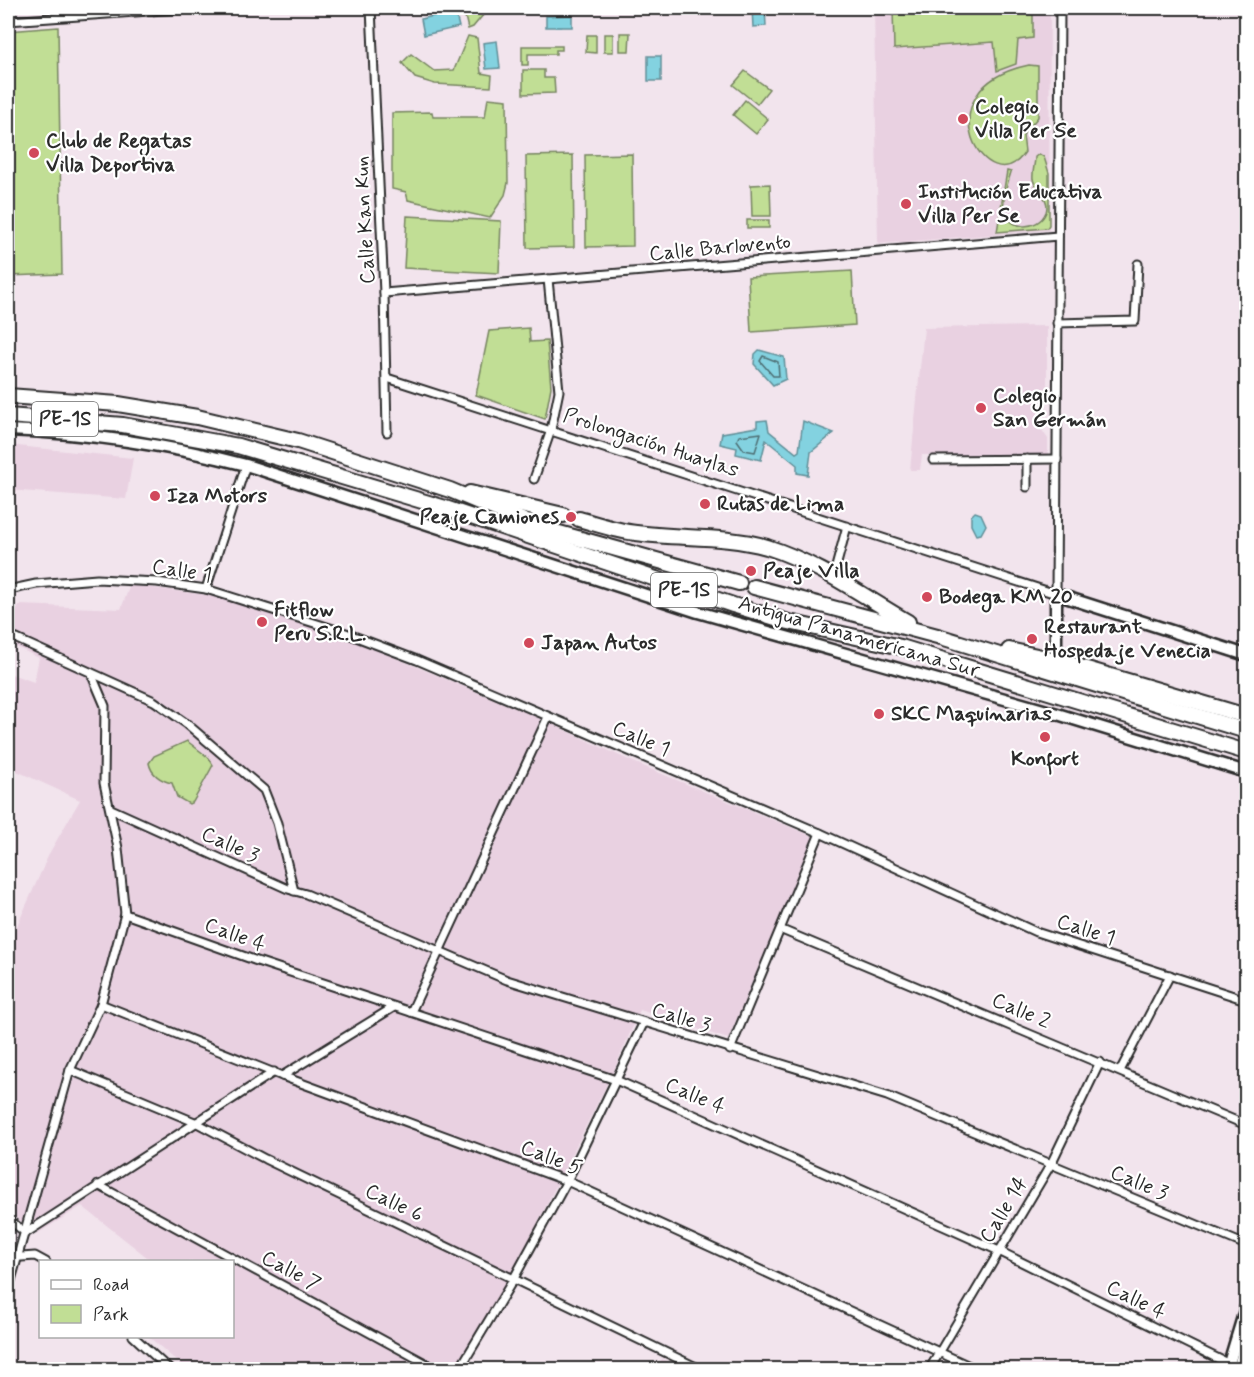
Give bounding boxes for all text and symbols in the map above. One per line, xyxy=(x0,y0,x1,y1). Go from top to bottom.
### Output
place label: Colegio Villa Per Se xyxy=(975,93,1077,145)
marker: Colegio Villa Per Se xyxy=(956,112,970,126)
place label: Club de Regatas Villa Deportiva xyxy=(46,127,192,179)
marker: Club de Regatas Villa Deportiva xyxy=(27,146,41,160)
street label: Calle Kan Kun xyxy=(348,155,382,285)
place label: Institución Educativa Villa Per Se xyxy=(918,178,1103,230)
marker: Institución Educativa Villa Per Se xyxy=(899,197,913,211)
street label: Calle Barlovento xyxy=(648,228,792,268)
place label: Colegio San Germán xyxy=(993,382,1106,434)
street label: Prolongación Huaylas xyxy=(559,401,742,486)
marker: Colegio San Germán xyxy=(974,401,988,415)
road number: PE-1S xyxy=(32,402,98,436)
place label: Iza Motors xyxy=(167,482,268,510)
marker: Iza Motors xyxy=(148,489,162,503)
place label: Rutas de Lima xyxy=(717,490,844,518)
marker: Rutas de Lima xyxy=(698,497,712,511)
place label: Peaje Camiones xyxy=(419,503,560,531)
marker: Peaje Camiones xyxy=(564,510,578,524)
street label: Calle 1 xyxy=(150,552,214,590)
place label: Peaje Villa xyxy=(763,557,860,585)
marker: Peaje Villa xyxy=(744,564,758,578)
road number: PE-1S xyxy=(651,573,717,607)
place label: Bodega KM 20 xyxy=(939,583,1073,613)
street label: Antigua Panamericana Sur xyxy=(735,589,983,685)
marker: Bodega KM 20 xyxy=(920,590,934,604)
place label: Fitflow Peru S.R.L. xyxy=(274,596,366,648)
place label: Restaurant Hospedaje Venecia xyxy=(1044,613,1211,665)
marker: Fitflow Peru S.R.L. xyxy=(255,615,269,629)
place label: Japan Autos xyxy=(541,629,658,657)
marker: Restaurant Hospedaje Venecia xyxy=(1025,632,1039,646)
marker: Japan Autos xyxy=(522,636,536,650)
place label: SKC Maquinarias xyxy=(891,700,1053,728)
marker: SKC Maquinarias xyxy=(872,707,886,721)
street label: Calle 1 xyxy=(608,714,674,764)
marker: Konfort xyxy=(1038,730,1052,744)
place label: Konfort xyxy=(1011,745,1079,775)
street label: Calle 3 xyxy=(197,820,264,870)
street label: Calle 1 xyxy=(1053,907,1119,953)
street label: Calle 4 xyxy=(201,911,269,959)
street label: Calle 2 xyxy=(987,986,1055,1036)
street label: Calle 3 xyxy=(648,996,714,1040)
street label: Calle 4 xyxy=(661,1071,729,1121)
street label: Calle 5 xyxy=(516,1134,586,1182)
street label: Calle 3 xyxy=(1106,1158,1173,1208)
street label: Calle 14 xyxy=(973,1171,1035,1248)
street label: Calle 6 xyxy=(360,1177,428,1229)
street label: Calle 7 xyxy=(256,1244,326,1298)
legend xyxy=(39,1260,234,1338)
text: Road xyxy=(93,1273,129,1297)
street label: Calle 4 xyxy=(1102,1274,1170,1326)
text: Park xyxy=(93,1303,129,1327)

